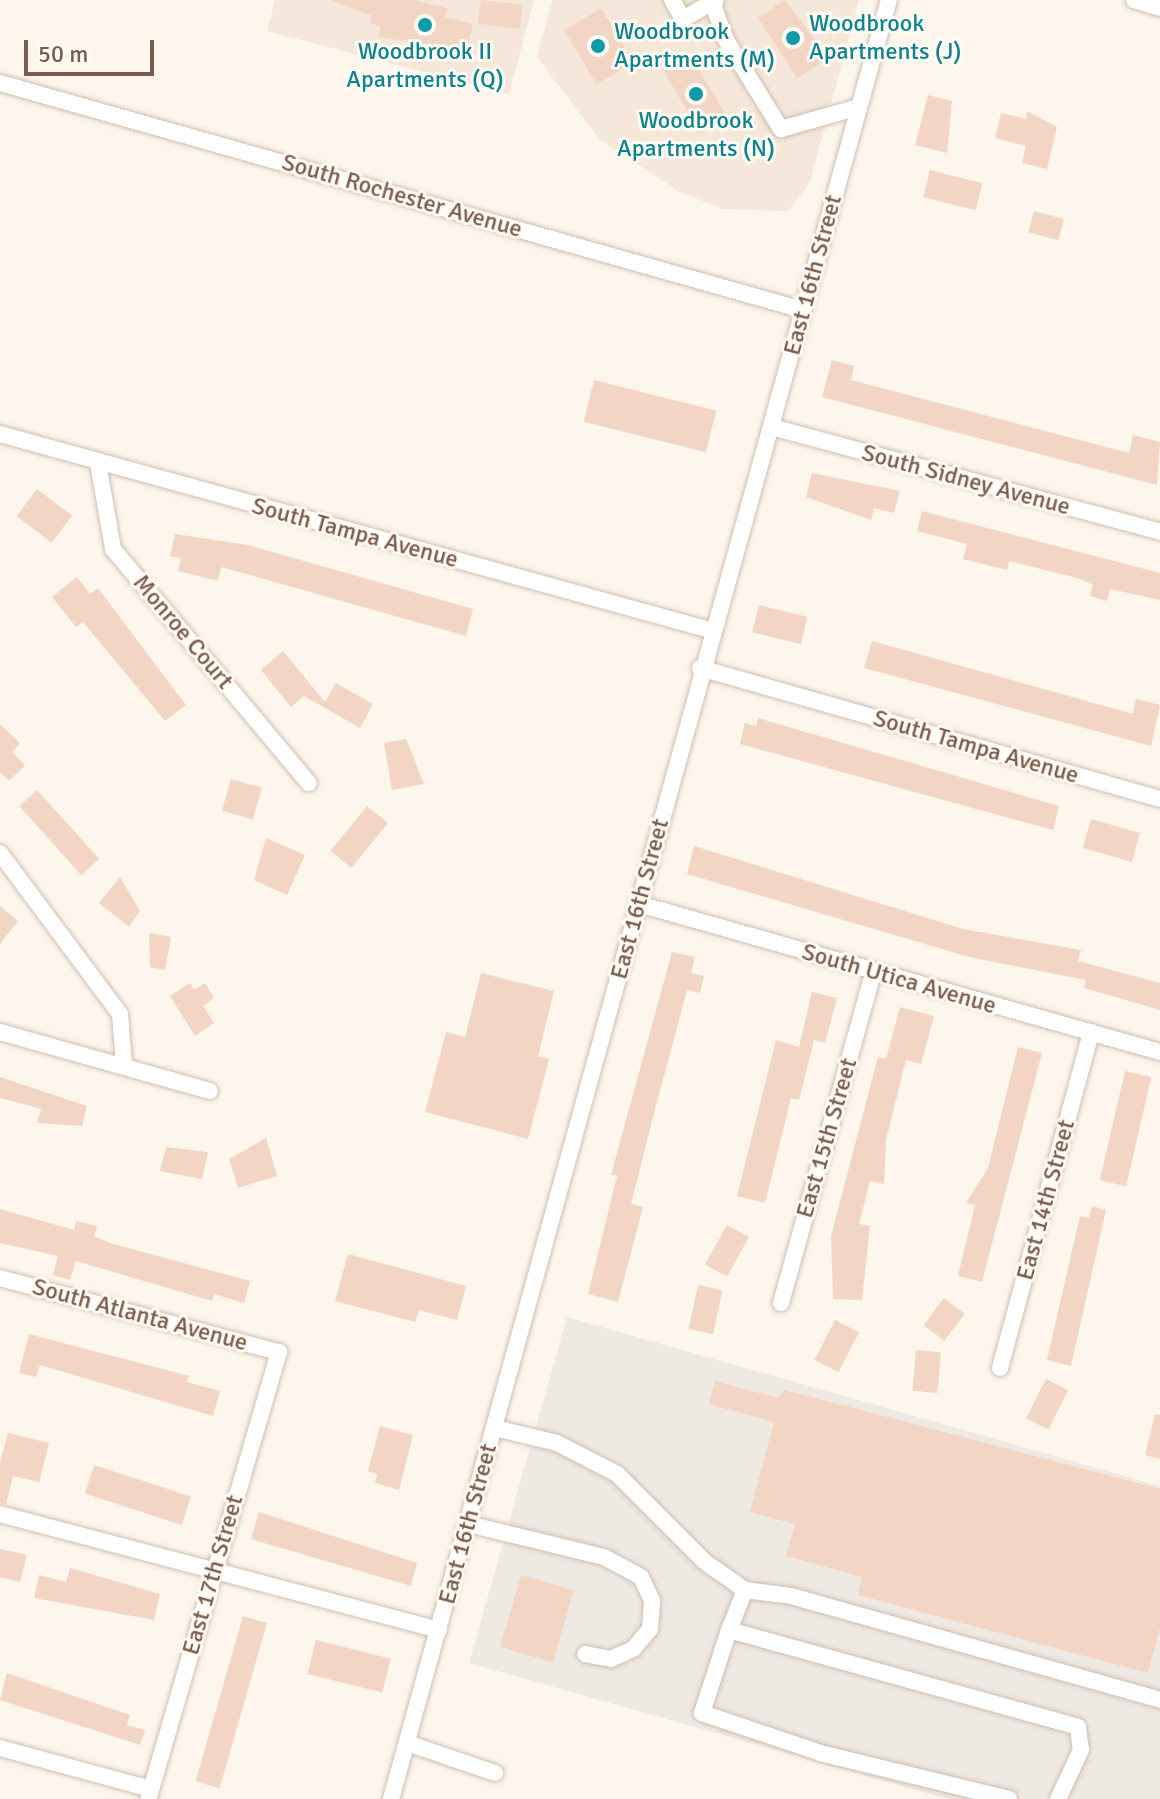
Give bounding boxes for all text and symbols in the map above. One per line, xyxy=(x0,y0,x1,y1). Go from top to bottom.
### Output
place label: Woodbrook Apartments (J) xyxy=(809,10,961,66)
marker: Woodbrook II Apartments (Q) xyxy=(416,16,434,34)
place label: Woodbrook Apartments (M) xyxy=(614,18,775,74)
scale bar xyxy=(28,24,158,74)
marker: Woodbrook Apartments (J) xyxy=(784,29,802,47)
marker: Woodbrook Apartments (M) xyxy=(589,37,607,55)
place label: Woodbrook II Apartments (Q) xyxy=(346,38,504,94)
text: 50 m xyxy=(38,39,88,69)
marker: Woodbrook Apartments (N) xyxy=(687,85,705,103)
place label: Woodbrook Apartments (N) xyxy=(617,107,775,163)
street label: South Rochester Avenue xyxy=(279,148,525,244)
street label: East 16th Street xyxy=(778,192,848,358)
street label: South Sidney Avenue xyxy=(859,438,1073,522)
street label: South Tampa Avenue xyxy=(249,492,461,574)
street label: Monroe Court xyxy=(127,569,239,695)
street label: South Tampa Avenue xyxy=(870,704,1082,790)
street label: East 16th Street xyxy=(605,816,675,982)
street label: South Utica Avenue xyxy=(799,938,999,1020)
street label: East 15th Street xyxy=(790,1055,864,1221)
street label: East 14th Street xyxy=(1011,1117,1081,1283)
street label: South Atlanta Avenue xyxy=(29,1272,251,1358)
street label: East 16th Street xyxy=(433,1441,503,1607)
street label: East 17th Street xyxy=(176,1492,250,1658)

